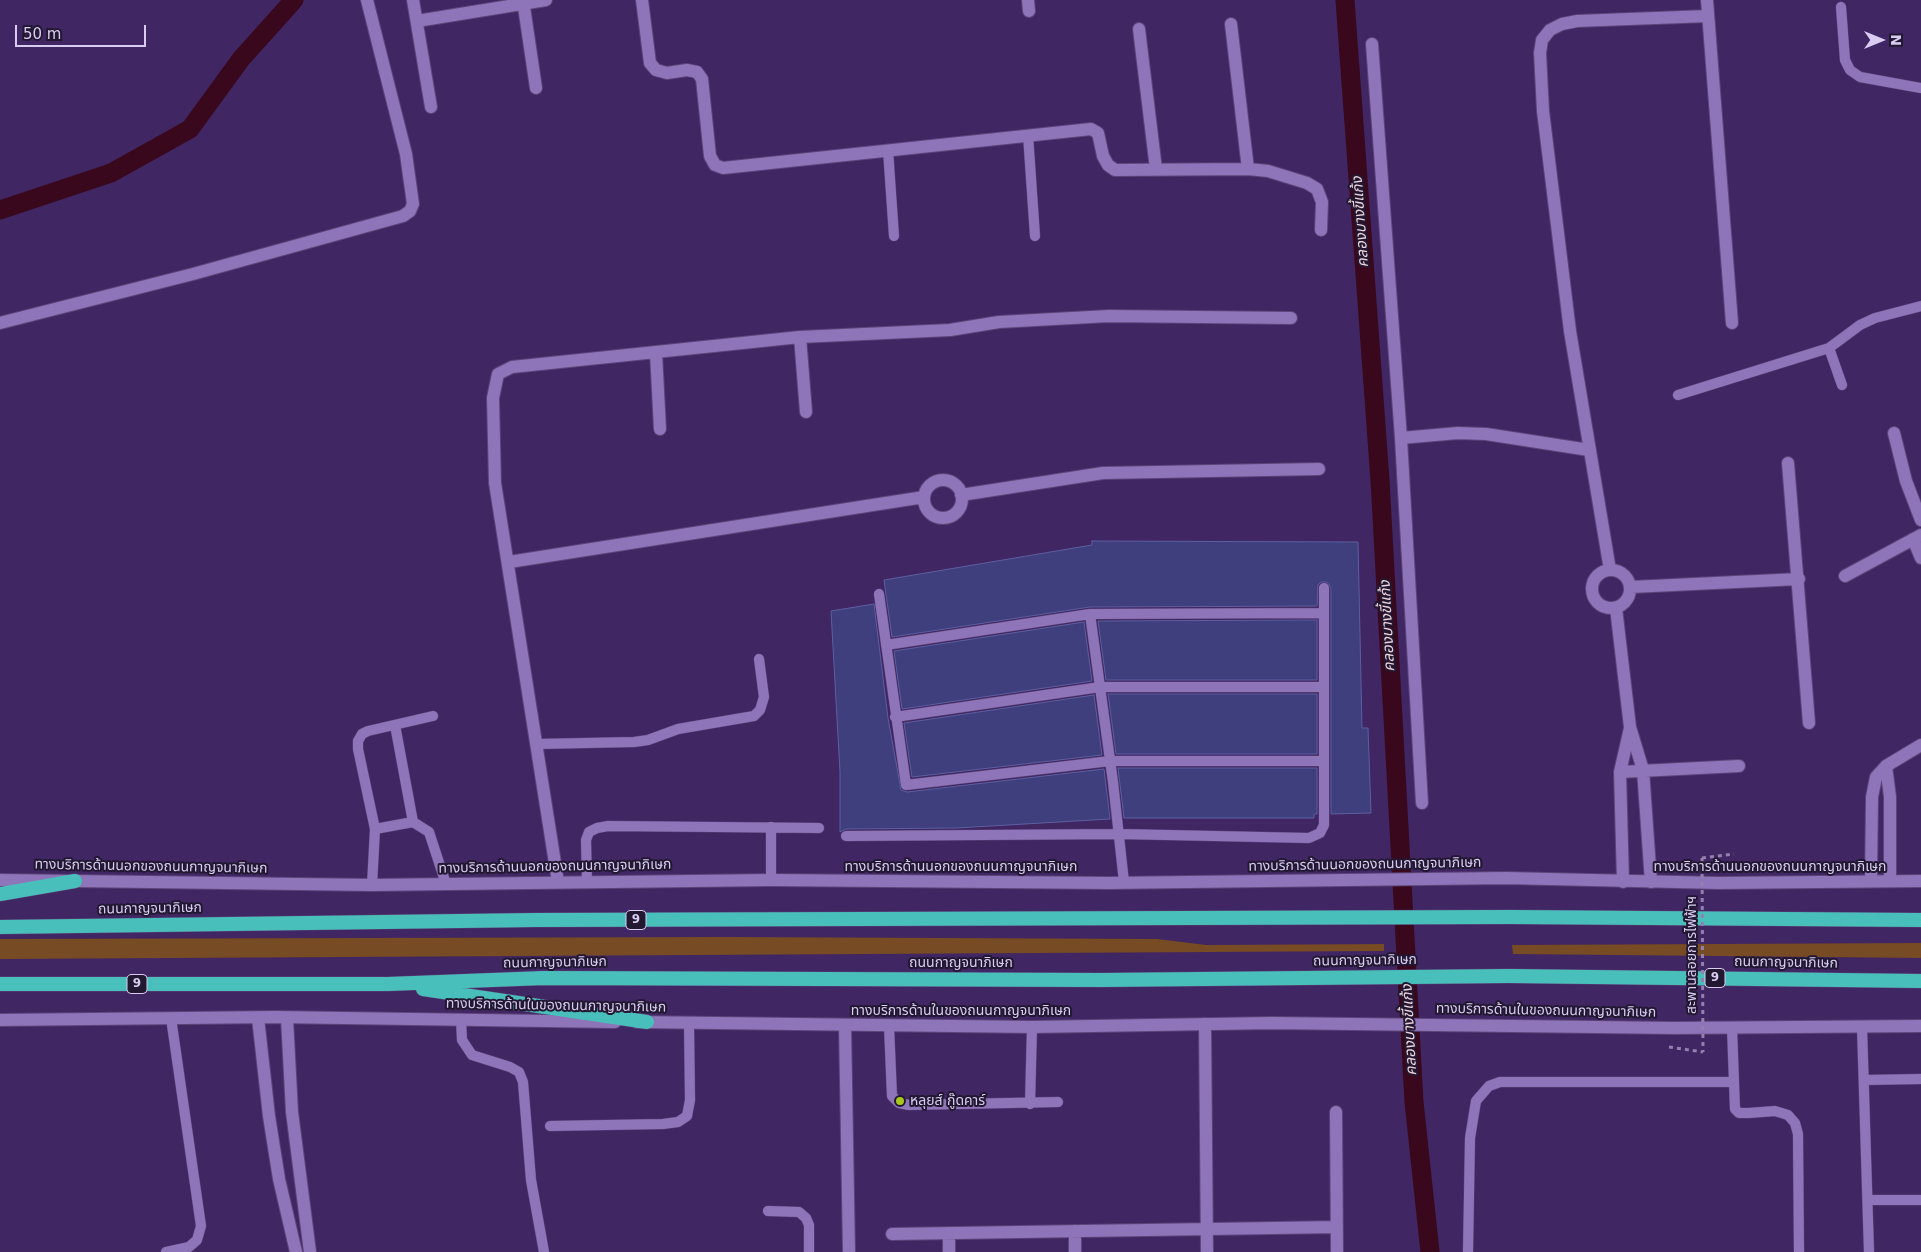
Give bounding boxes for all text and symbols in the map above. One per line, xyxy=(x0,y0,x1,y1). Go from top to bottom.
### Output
scale bar xyxy=(18,15,149,47)
north arrow xyxy=(1856,15,1906,65)
text: 50 m xyxy=(23,25,61,43)
text: N xyxy=(1888,34,1904,46)
water label: คลองบางขี้แก้ง xyxy=(1349,176,1373,268)
water label: คลองบางขี้แก้ง xyxy=(1377,580,1399,672)
street label: ทางบริการด้านนอกของถนนกาญจนาภิเษก xyxy=(1248,855,1482,875)
street label: ทางบริการด้านนอกของถนนกาญจนาภิเษก xyxy=(34,857,268,877)
street label: ทางบริการด้านนอกของถนนกาญจนาภิเษก xyxy=(438,857,672,877)
street label: ทางบริการด้านนอกของถนนกาญจนาภิเษก xyxy=(845,859,1077,875)
street label: ทางบริการด้านนอกของถนนกาญจนาภิเษก xyxy=(1654,859,1886,875)
street label: สะพานลอยการไฟฟ้าฯ xyxy=(1684,896,1700,1014)
street label: ถนนกาญจนาภิเษก xyxy=(98,900,202,918)
road number: 9 xyxy=(626,910,646,930)
street label: ถนนกาญจนาภิเษก xyxy=(1313,952,1417,970)
street label: ถนนกาญจนาภิเษก xyxy=(503,954,607,972)
street label: ถนนกาญจนาภิเษก xyxy=(1734,954,1838,972)
street label: ถนนกาญจนาภิเษก xyxy=(909,955,1013,971)
road number: 9 xyxy=(1705,968,1725,988)
road number: 9 xyxy=(127,974,147,994)
water label: คลองบางขี้แก้ง xyxy=(1399,984,1421,1076)
street label: ทางบริการด้านในของถนนกาญจนาภิเษก xyxy=(446,996,666,1016)
street label: ทางบริการด้านในของถนนกาญจนาภิเษก xyxy=(1436,1001,1656,1021)
street label: ทางบริการด้านในของถนนกาญจนาภิเษก xyxy=(851,1003,1071,1019)
place label: หลุยส์ กู๊ดคาร์ xyxy=(910,1093,985,1109)
marker: หลุยส์ กู๊ดคาร์ xyxy=(894,1095,906,1107)

